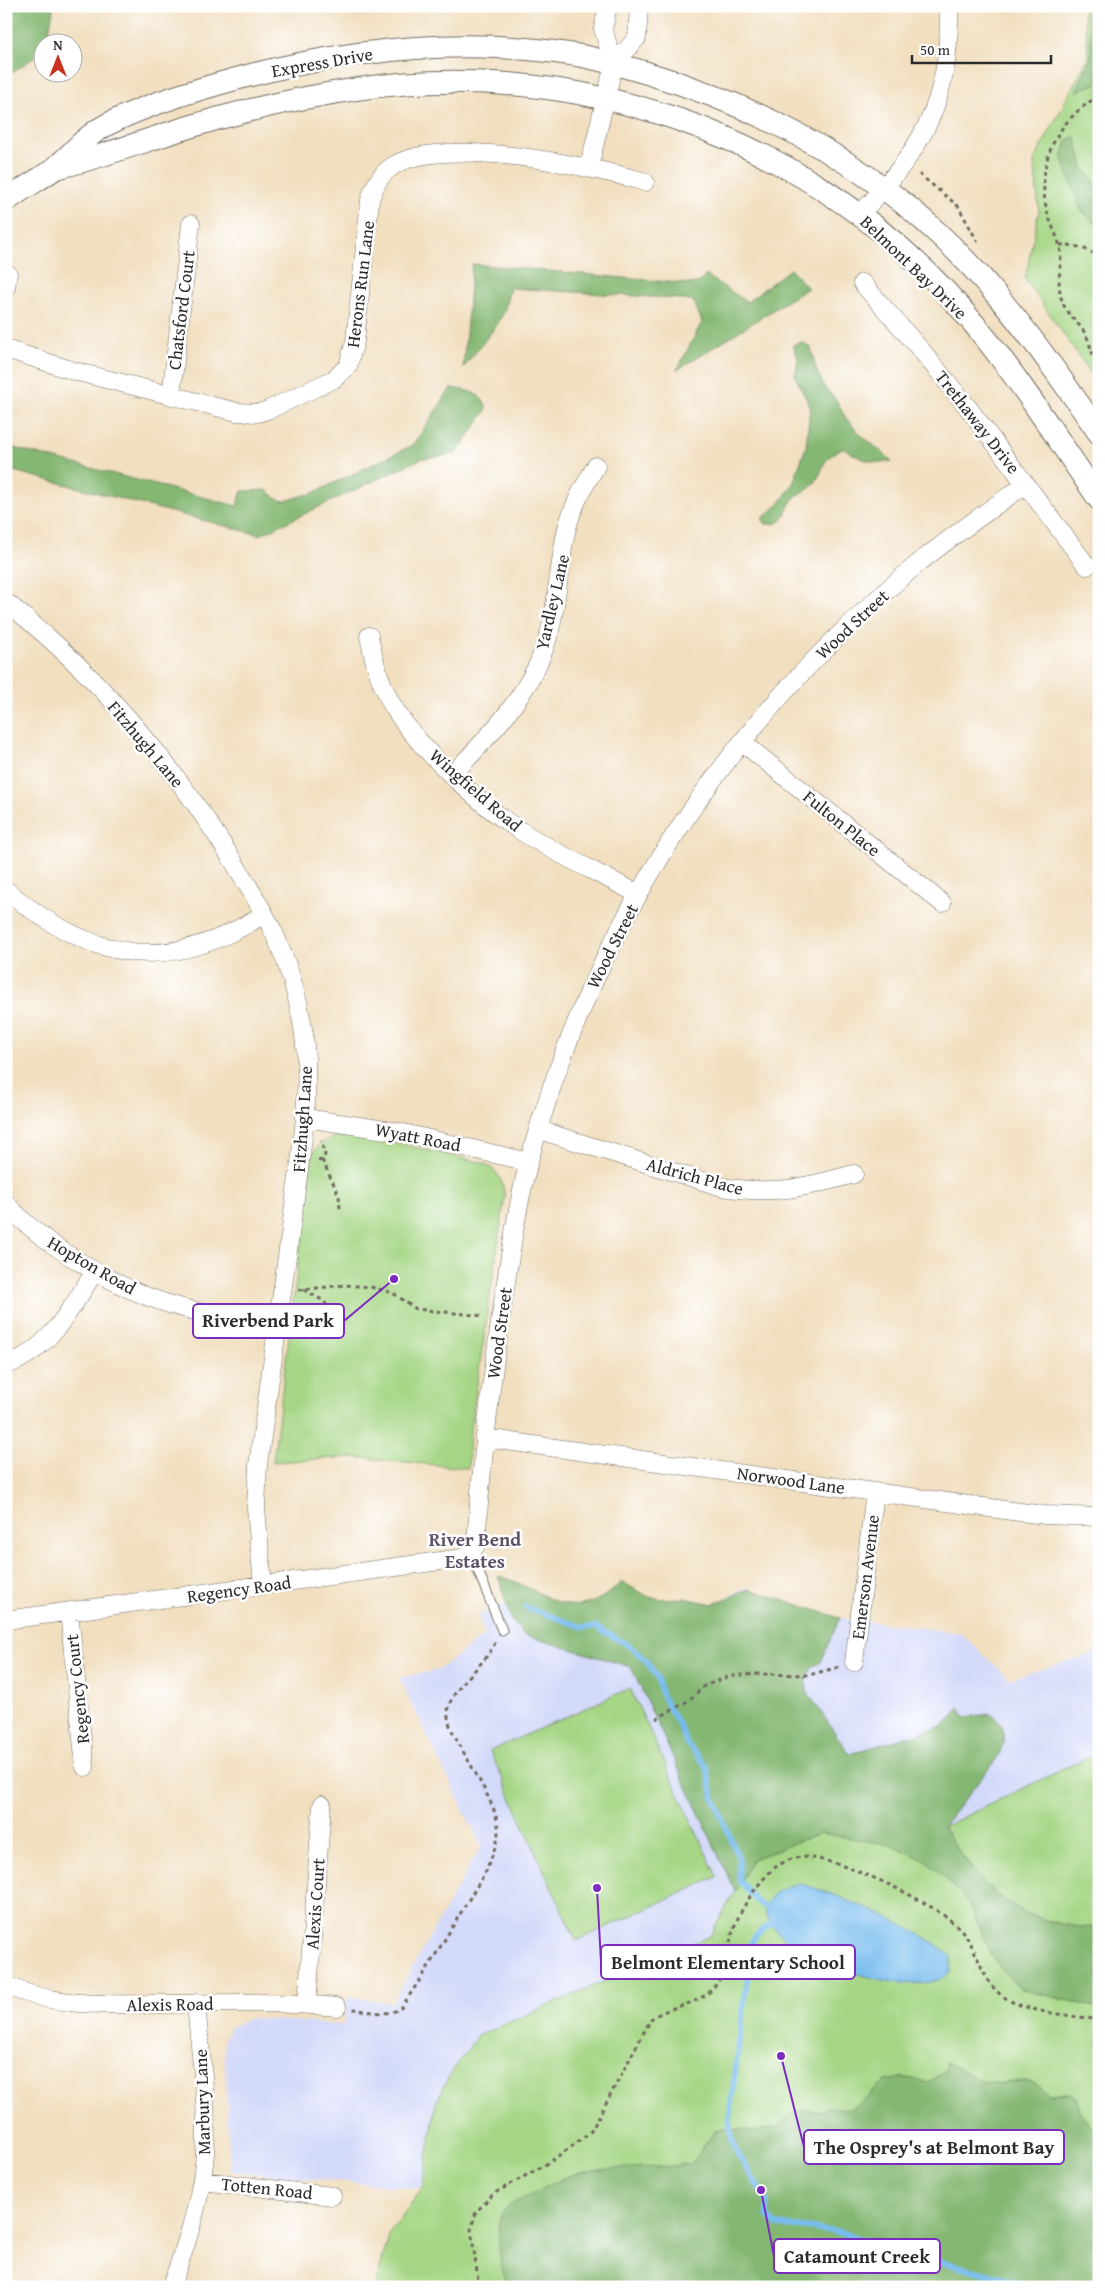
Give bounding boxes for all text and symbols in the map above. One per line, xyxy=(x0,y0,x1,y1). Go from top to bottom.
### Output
north arrow xyxy=(32,32,82,82)
scale bar xyxy=(912,32,1051,64)
text: N xyxy=(53,35,63,55)
text: 50 m xyxy=(920,39,951,60)
street label: Express Drive xyxy=(269,40,375,84)
street label: Belmont Bay Drive xyxy=(854,209,974,325)
street label: Herons Run Lane xyxy=(339,219,381,349)
street label: Chatsford Court xyxy=(160,248,202,371)
street label: Trethaway Drive xyxy=(929,365,1027,479)
street label: Yardley Lane xyxy=(528,552,576,652)
street label: Wood Street xyxy=(809,582,895,665)
street label: Fitzhugh Lane xyxy=(101,694,191,794)
street label: Wingfield Road xyxy=(424,742,529,838)
street label: Fulton Place xyxy=(797,783,887,863)
street label: Wood Street xyxy=(579,898,645,993)
street label: Fitzhugh Lane xyxy=(285,1065,319,1173)
street label: Wyatt Road xyxy=(373,1115,464,1159)
street label: Aldrich Place xyxy=(643,1150,747,1202)
street label: Hopton Road xyxy=(43,1229,142,1301)
street label: Wood Street xyxy=(479,1285,519,1380)
callout: Riverbend Park xyxy=(193,1304,344,1338)
text: Riverbend Park xyxy=(202,1306,334,1334)
street label: Norwood Lane xyxy=(735,1459,847,1501)
street label: Emerson Avenue xyxy=(844,1513,886,1641)
district label: River Bend Estates xyxy=(429,1525,521,1575)
street label: Regency Road xyxy=(185,1568,293,1610)
street label: Regency Court xyxy=(58,1632,96,1745)
street label: Alexis Court xyxy=(298,1857,332,1951)
callout: Belmont Elementary School xyxy=(601,1945,855,1979)
text: Belmont Elementary School xyxy=(611,1948,845,1976)
street label: Alexis Road xyxy=(126,1990,214,2018)
street label: Marbury Lane xyxy=(187,2049,217,2155)
callout: The Osprey's at Belmont Bay xyxy=(804,2130,1064,2164)
text: The Osprey's at Belmont Bay xyxy=(814,2133,1054,2161)
street label: Totten Road xyxy=(220,2170,314,2206)
callout: Catamount Creek xyxy=(774,2239,940,2273)
text: Catamount Creek xyxy=(784,2242,930,2270)

